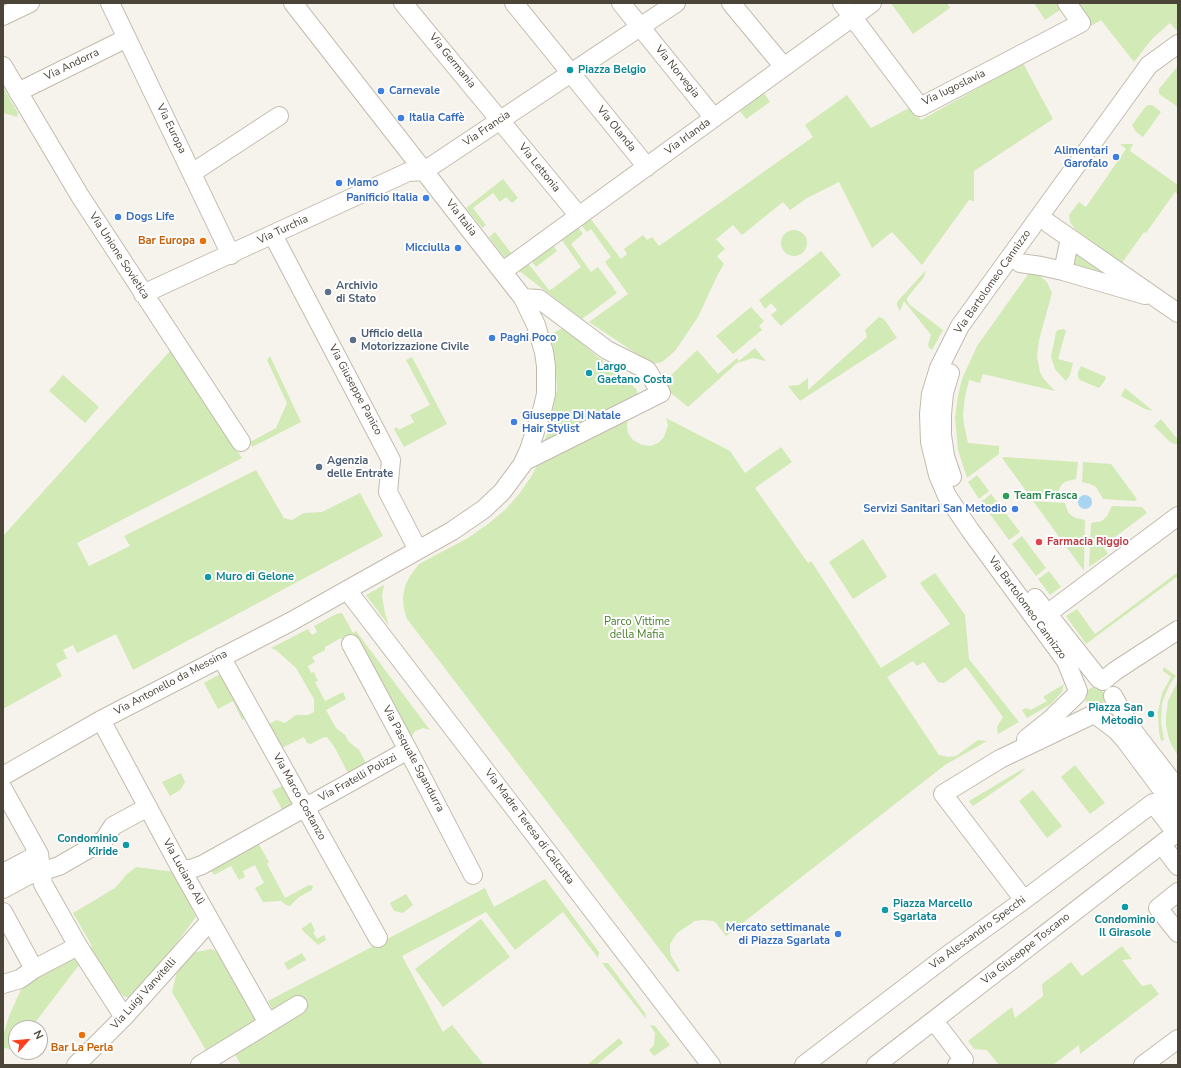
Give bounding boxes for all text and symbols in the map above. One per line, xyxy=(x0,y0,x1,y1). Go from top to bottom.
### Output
street label: Via Germania xyxy=(426,31,478,91)
street label: Via Norvegia xyxy=(652,43,702,101)
street label: Via Andorra xyxy=(42,46,102,84)
place label: Piazza Belgio xyxy=(578,63,646,77)
marker: Piazza Belgio xyxy=(565,65,575,75)
street label: Via Iugoslavia xyxy=(920,67,988,109)
place label: Carnevale xyxy=(389,84,440,98)
marker: Carnevale xyxy=(376,86,386,96)
street label: Via Europa xyxy=(153,102,189,156)
street label: Via Olanda xyxy=(594,104,638,154)
street label: Via Francia xyxy=(461,108,513,150)
place label: Italia Caffè xyxy=(409,111,464,125)
marker: Italia Caffè xyxy=(396,113,406,123)
street label: Via Irlanda xyxy=(663,116,713,158)
street label: Via Lettonia xyxy=(515,141,563,195)
place label: Alimentari Garofalo xyxy=(1054,144,1108,170)
marker: Alimentari Garofalo xyxy=(1111,152,1121,162)
place label: Mamo xyxy=(347,176,379,190)
marker: Mamo xyxy=(334,178,344,188)
place label: Panificio Italia xyxy=(346,191,418,205)
marker: Panificio Italia xyxy=(421,193,431,203)
street label: Via Italia xyxy=(443,197,479,239)
street label: Via Unione Sovietica xyxy=(86,210,152,302)
place label: Dogs Life xyxy=(126,210,175,224)
marker: Dogs Life xyxy=(113,212,123,222)
street label: Via Turchia xyxy=(256,213,310,247)
street label: Via Bartolomeo Cannizzo xyxy=(952,227,1034,337)
place label: Bar Europa xyxy=(138,234,195,248)
marker: Bar Europa xyxy=(198,236,208,246)
place label: Micciulla xyxy=(405,241,450,255)
marker: Micciulla xyxy=(453,243,463,253)
place label: Archivio di Stato xyxy=(336,279,378,305)
marker: Archivio di Stato xyxy=(323,287,333,297)
place label: Ufficio della Motorizzazione Civile xyxy=(361,327,469,353)
place label: Paghi Poco xyxy=(500,331,556,345)
marker: Paghi Poco xyxy=(487,333,497,343)
marker: Ufficio della Motorizzazione Civile xyxy=(348,335,358,345)
street label: Via Giuseppe Panico xyxy=(326,343,384,437)
place label: Largo Gaetano Costa xyxy=(597,360,672,386)
marker: Largo Gaetano Costa xyxy=(584,368,594,378)
place label: Giuseppe Di Natale Hair Stylist xyxy=(522,409,621,435)
marker: Giuseppe Di Natale Hair Stylist xyxy=(509,417,519,427)
place label: Agenzia delle Entrate xyxy=(327,454,393,480)
marker: Agenzia delle Entrate xyxy=(314,462,324,472)
place label: Team Frasca xyxy=(1014,489,1077,503)
marker: Team Frasca xyxy=(1001,491,1011,501)
place label: Servizi Sanitari San Metodio xyxy=(863,502,1007,516)
marker: Servizi Sanitari San Metodio xyxy=(1010,504,1020,514)
place label: Farmacia Riggio xyxy=(1047,535,1129,549)
marker: Farmacia Riggio xyxy=(1034,537,1044,547)
street label: Via Bartolomeo Cannizzo xyxy=(985,554,1069,662)
place label: Muro di Gelone xyxy=(216,570,294,584)
marker: Muro di Gelone xyxy=(203,572,213,582)
park label: Parco Vittime della Mafia xyxy=(604,615,670,641)
street label: Via Antonello da Messina xyxy=(112,648,230,718)
place label: Piazza San Metodio xyxy=(1088,701,1143,727)
street label: Via Pasquale Sgandurra xyxy=(379,704,447,814)
marker: Piazza San Metodio xyxy=(1146,709,1156,719)
street label: Via Marco Costanzo xyxy=(270,751,328,843)
street label: Via Fratelli Polizzi xyxy=(317,751,399,805)
street label: Via Madre Teresa di Calcutta xyxy=(481,767,577,887)
place label: Condominio Kiride xyxy=(57,832,118,858)
street label: Via Luciano Alì xyxy=(159,837,207,907)
marker: Condominio Kiride xyxy=(121,840,131,850)
street label: Via Alessandro Specchi xyxy=(927,894,1029,972)
place label: Piazza Marcello Sgarlata xyxy=(893,897,972,923)
marker: Condominio Il Girasole xyxy=(1120,902,1130,912)
marker: Piazza Marcello Sgarlata xyxy=(880,905,890,915)
street label: Via Giuseppe Toscano xyxy=(979,910,1073,988)
place label: Condominio Il Girasole xyxy=(1095,913,1155,939)
place label: Mercato settimanale di Piazza Sgarlata xyxy=(726,921,830,947)
marker: Mercato settimanale di Piazza Sgarlata xyxy=(833,929,843,939)
street label: Via Luigi Vanvitelli xyxy=(109,956,179,1032)
north arrow xyxy=(8,1020,48,1060)
text: N xyxy=(30,1028,47,1042)
marker: Bar La Perla xyxy=(77,1030,87,1040)
place label: Bar La Perla xyxy=(51,1041,113,1055)

